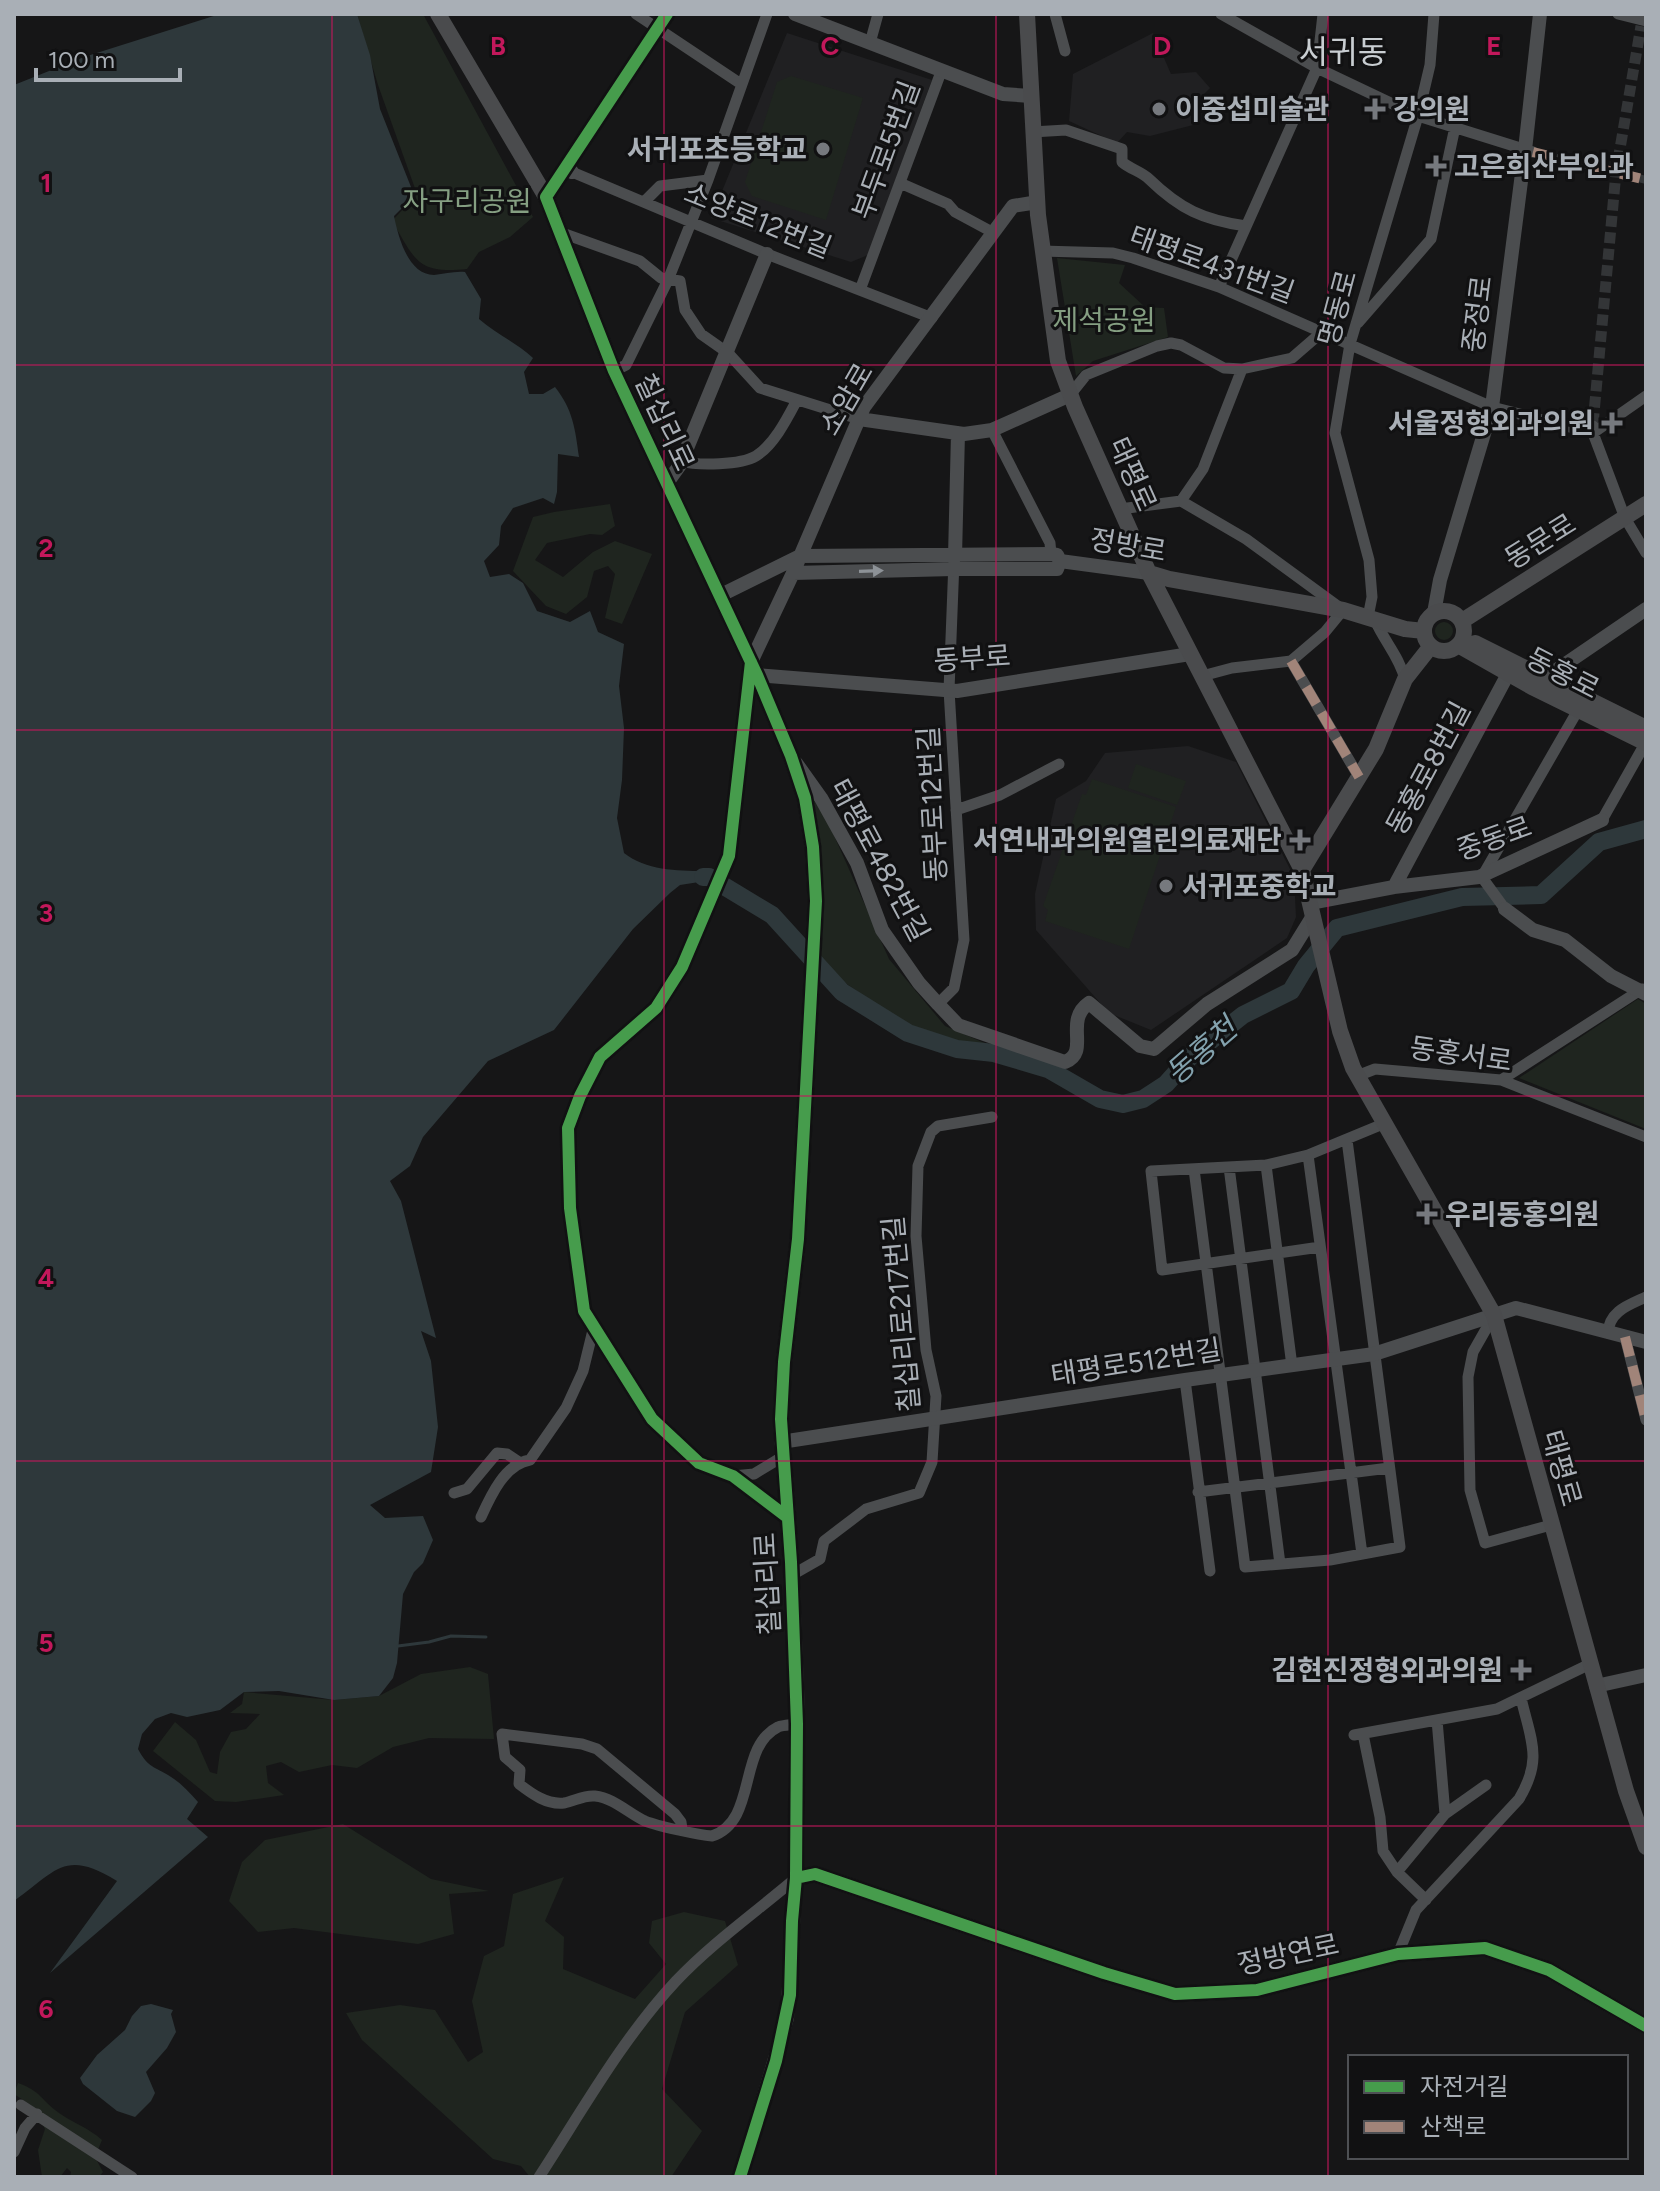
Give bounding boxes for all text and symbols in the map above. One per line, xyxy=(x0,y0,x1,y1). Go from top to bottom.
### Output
text: B xyxy=(490,30,506,62)
text: C xyxy=(821,30,840,62)
text: D xyxy=(1153,30,1171,62)
text: E xyxy=(1486,30,1502,62)
scale bar xyxy=(36,32,180,82)
district label: 서귀동 xyxy=(1299,33,1387,71)
text: 100 m xyxy=(48,45,115,74)
street label: 부두로5번길 xyxy=(845,76,927,224)
place label: 이중섭미술관 xyxy=(1175,92,1330,126)
place label: 강의원 xyxy=(1393,92,1470,126)
marker: 강의원 xyxy=(1364,98,1386,120)
marker: 이중섭미술관 xyxy=(1150,100,1168,118)
place label: 서귀포초등학교 xyxy=(627,132,807,166)
marker: 서귀포초등학교 xyxy=(814,140,832,158)
place label: 고은희산부인과 xyxy=(1454,149,1634,183)
marker: 고은희산부인과 xyxy=(1425,155,1447,177)
text: 1 xyxy=(41,167,51,199)
street label: 소양로12번길 xyxy=(679,175,837,265)
park label: 자구리공원 xyxy=(403,184,531,218)
street label: 태평로431번길 xyxy=(1125,218,1299,310)
street label: 명동로 xyxy=(1311,266,1363,350)
street label: 중정로 xyxy=(1455,274,1499,354)
park label: 제석공원 xyxy=(1052,303,1156,337)
street label: 소암로 xyxy=(812,357,880,441)
street label: 칠십리로 xyxy=(628,368,702,476)
place label: 서울정형외과의원 xyxy=(1388,406,1594,440)
marker: 서울정형외과의원 xyxy=(1601,412,1623,434)
street label: 태평로 xyxy=(1102,432,1164,516)
street label: 동문로 xyxy=(1498,506,1582,576)
street label: 정방로 xyxy=(1087,522,1169,568)
text: 2 xyxy=(38,532,54,564)
one-way arrow xyxy=(859,565,884,578)
street label: 동부로 xyxy=(932,638,1012,678)
street label: 동홍로 xyxy=(1521,640,1605,706)
street label: 동홍로8번길 xyxy=(1379,696,1477,840)
street label: 동부로12번길 xyxy=(911,725,953,883)
street label: 태평로482번길 xyxy=(823,773,937,947)
street label: 중동로 xyxy=(1452,809,1536,867)
place label: 서연내과의원열린의료재단 xyxy=(973,823,1282,857)
marker: 서연내과의원열린의료재단 xyxy=(1289,829,1311,851)
place label: 서귀포중학교 xyxy=(1182,869,1337,903)
marker: 서귀포중학교 xyxy=(1157,877,1175,895)
text: 3 xyxy=(39,897,53,929)
water label: 동홍천 xyxy=(1158,1008,1247,1092)
street label: 동홍서로 xyxy=(1408,1030,1514,1078)
place label: 우리동홍의원 xyxy=(1445,1197,1600,1231)
marker: 우리동홍의원 xyxy=(1416,1203,1438,1225)
street label: 칠십리로217번길 xyxy=(875,1214,927,1414)
text: 4 xyxy=(38,1262,54,1294)
street label: 태평로512번길 xyxy=(1048,1332,1224,1392)
street label: 태평로 xyxy=(1535,1426,1589,1510)
street label: 칠십리로 xyxy=(747,1532,787,1636)
text: 5 xyxy=(38,1627,54,1659)
place label: 김현진정형외과의원 xyxy=(1271,1653,1503,1687)
marker: 김현진정형외과의원 xyxy=(1510,1659,1532,1681)
street label: 정방연로 xyxy=(1234,1927,1342,1981)
text: 6 xyxy=(38,1993,54,2025)
legend xyxy=(1348,2055,1628,2159)
text: 자전거길 xyxy=(1420,2072,1508,2101)
text: 산책로 xyxy=(1420,2112,1486,2141)

